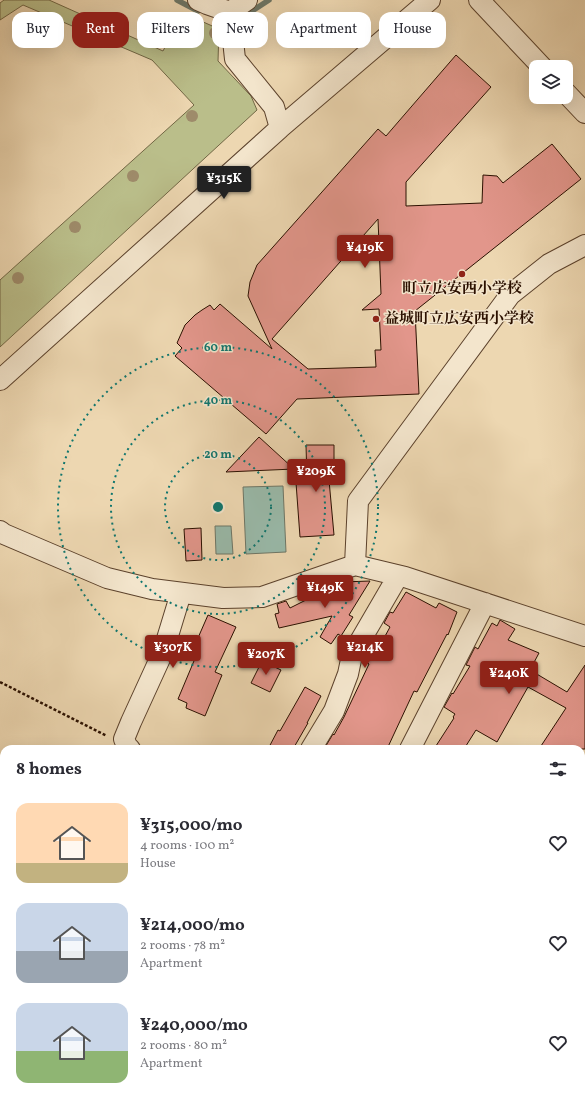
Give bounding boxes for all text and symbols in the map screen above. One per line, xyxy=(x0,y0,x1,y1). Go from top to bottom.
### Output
chip: Buy xyxy=(12,12,64,48)
chip: Rent xyxy=(72,12,129,48)
chip: Filters xyxy=(137,12,204,48)
chip: New xyxy=(212,12,268,48)
chip: Apartment xyxy=(276,12,371,48)
chip: House xyxy=(379,12,446,48)
map controls xyxy=(529,60,573,104)
button: layers xyxy=(529,60,573,104)
pin: ¥315K xyxy=(196,166,252,200)
text: ¥315K xyxy=(206,170,242,188)
pin: ¥419K xyxy=(337,235,393,269)
text: ¥419K xyxy=(346,239,384,257)
marker: 町立広安西小学校 xyxy=(457,269,467,279)
place label: 町立広安西小学校 xyxy=(402,279,522,300)
place label: 益城町立広安西小学校 xyxy=(384,309,534,330)
marker: 益城町立広安西小学校 xyxy=(371,314,381,324)
text: 60 m xyxy=(204,340,232,356)
text: 40 m xyxy=(204,393,233,409)
text: 20 m xyxy=(204,447,232,463)
pin: ¥209K xyxy=(288,459,344,493)
text: ¥209K xyxy=(296,463,336,481)
centre of rings xyxy=(211,500,225,514)
pin: ¥149K xyxy=(297,575,353,609)
text: ¥149K xyxy=(306,579,344,597)
pin: ¥307K xyxy=(145,635,201,669)
pin: ¥214K xyxy=(337,635,393,669)
text: ¥307K xyxy=(154,639,192,657)
text: ¥214K xyxy=(346,639,384,657)
pin: ¥207K xyxy=(238,642,294,676)
text: ¥207K xyxy=(247,646,285,664)
pin: ¥240K xyxy=(481,661,537,695)
text: ¥240K xyxy=(489,665,529,683)
text: 8 homes xyxy=(16,758,82,781)
icon: filters xyxy=(547,758,569,780)
text: ¥315,000/mo xyxy=(140,814,242,837)
icon: home xyxy=(48,819,96,867)
icon: heart xyxy=(547,832,569,854)
text: 4 rooms · 100 m² xyxy=(140,837,234,855)
text: House xyxy=(140,855,176,873)
text: ¥214,000/mo xyxy=(140,914,245,937)
icon: home xyxy=(48,919,96,967)
icon: heart xyxy=(547,932,569,954)
text: 2 rooms · 78 m² xyxy=(140,937,225,955)
text: Apartment xyxy=(140,955,203,973)
text: ¥240,000/mo xyxy=(140,1014,248,1037)
icon: home xyxy=(48,1019,96,1067)
icon: heart xyxy=(547,1032,569,1054)
text: 2 rooms · 80 m² xyxy=(140,1037,227,1055)
text: Apartment xyxy=(140,1055,203,1073)

